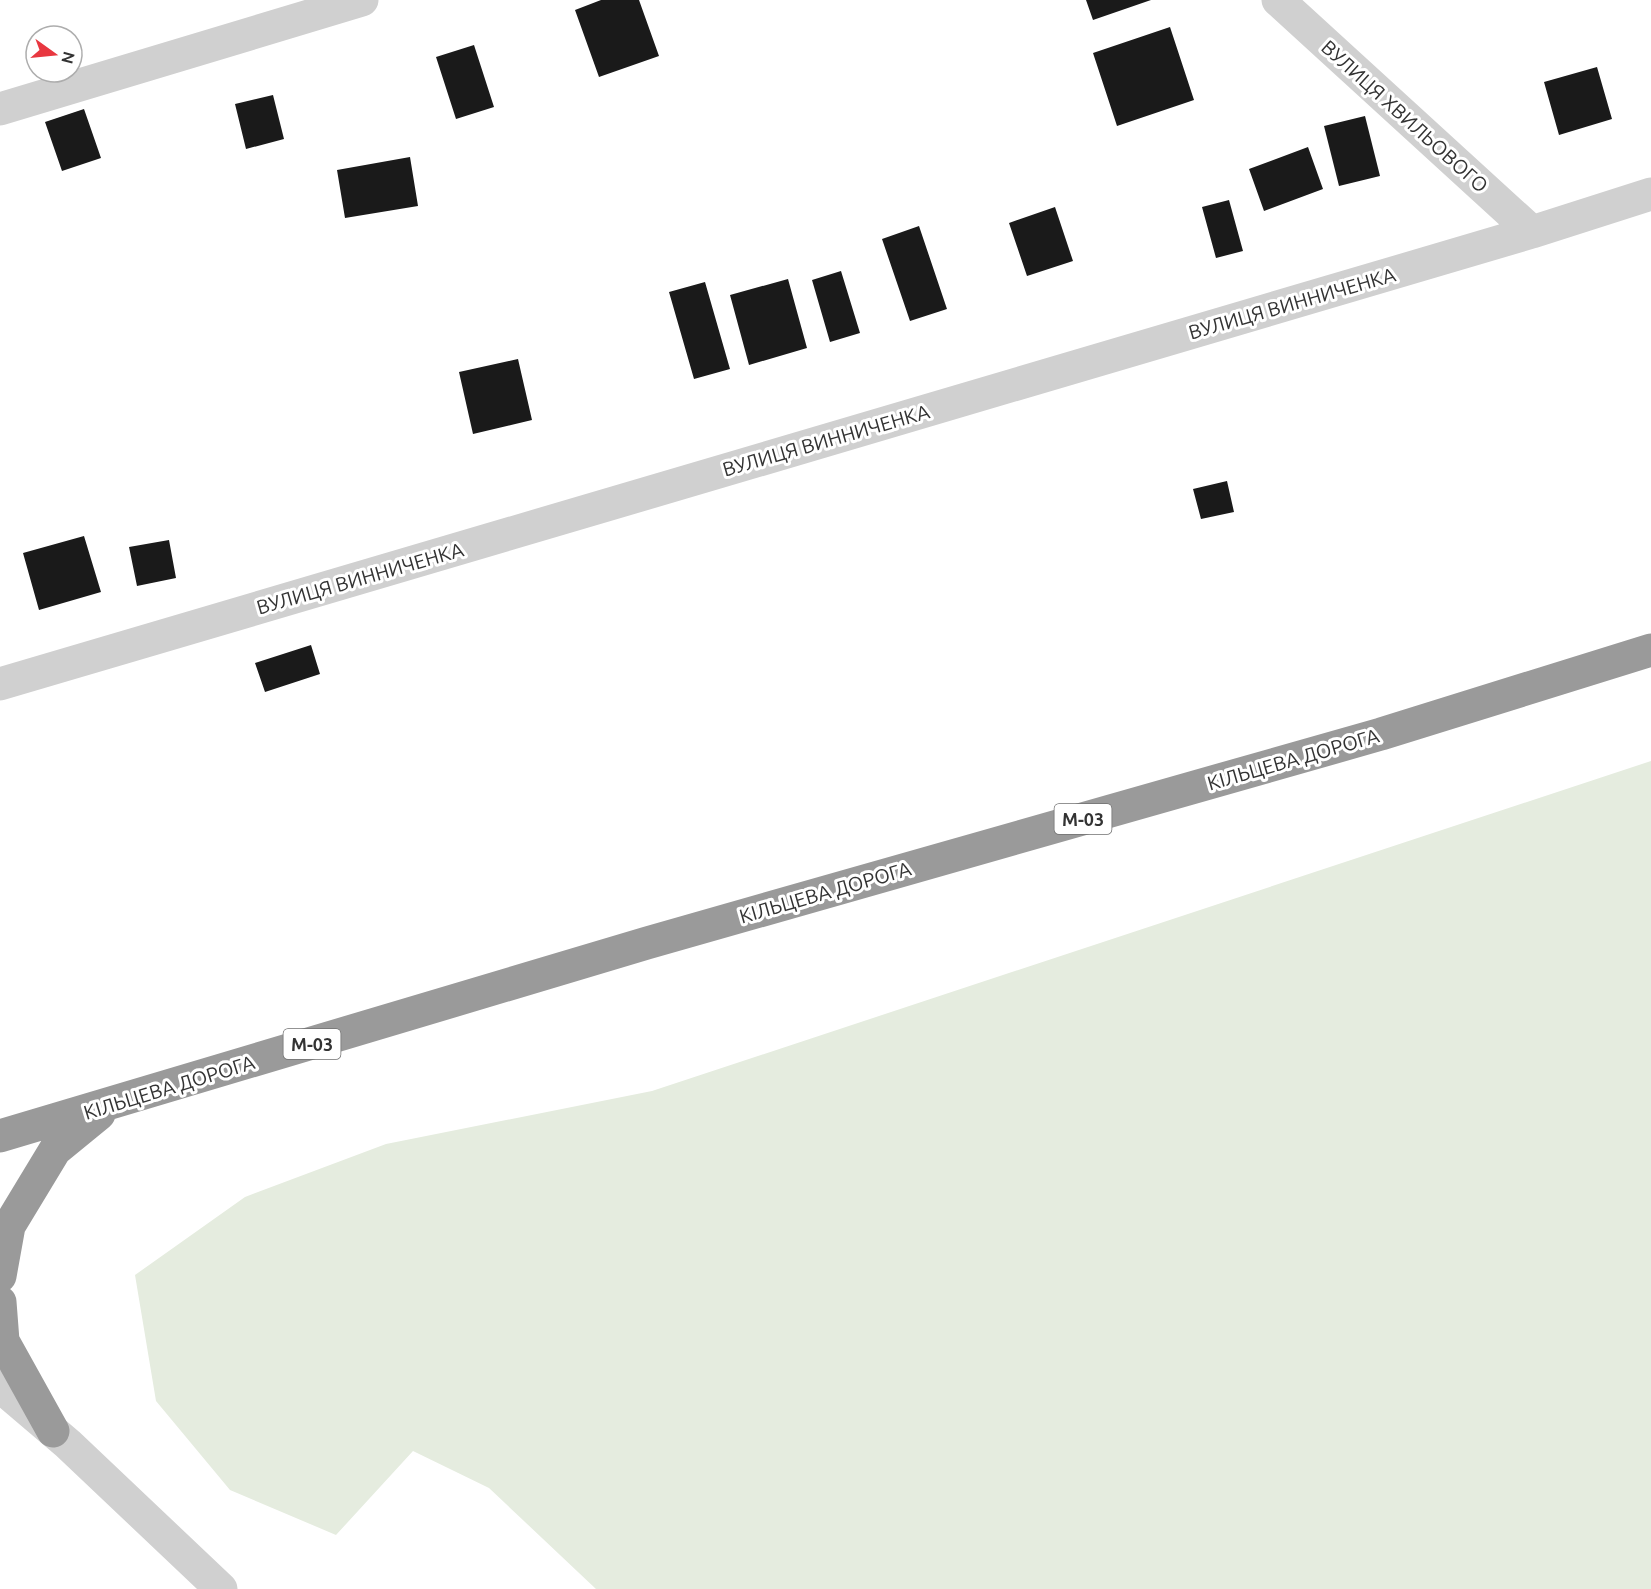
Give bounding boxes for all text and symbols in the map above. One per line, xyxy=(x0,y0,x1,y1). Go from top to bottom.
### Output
north arrow xyxy=(24,24,84,84)
street label: ВУЛИЦЯ ХВИЛЬОВОГО xyxy=(1317,35,1493,197)
text: N xyxy=(58,50,79,66)
street label: ВУЛИЦЯ ВИННИЧЕНКА xyxy=(1186,262,1398,344)
street label: ВУЛИЦЯ ВИННИЧЕНКА xyxy=(720,399,932,481)
street label: ВУЛИЦЯ ВИННИЧЕНКА xyxy=(254,537,466,619)
street label: КІЛЬЦЕВА ДОРОГА xyxy=(1205,723,1381,795)
road number: М-03 xyxy=(1054,804,1112,834)
street label: КІЛЬЦЕВА ДОРОГА xyxy=(737,856,913,928)
road number: М-03 xyxy=(284,1029,340,1059)
street label: КІЛЬЦЕВА ДОРОГА xyxy=(81,1050,257,1124)

